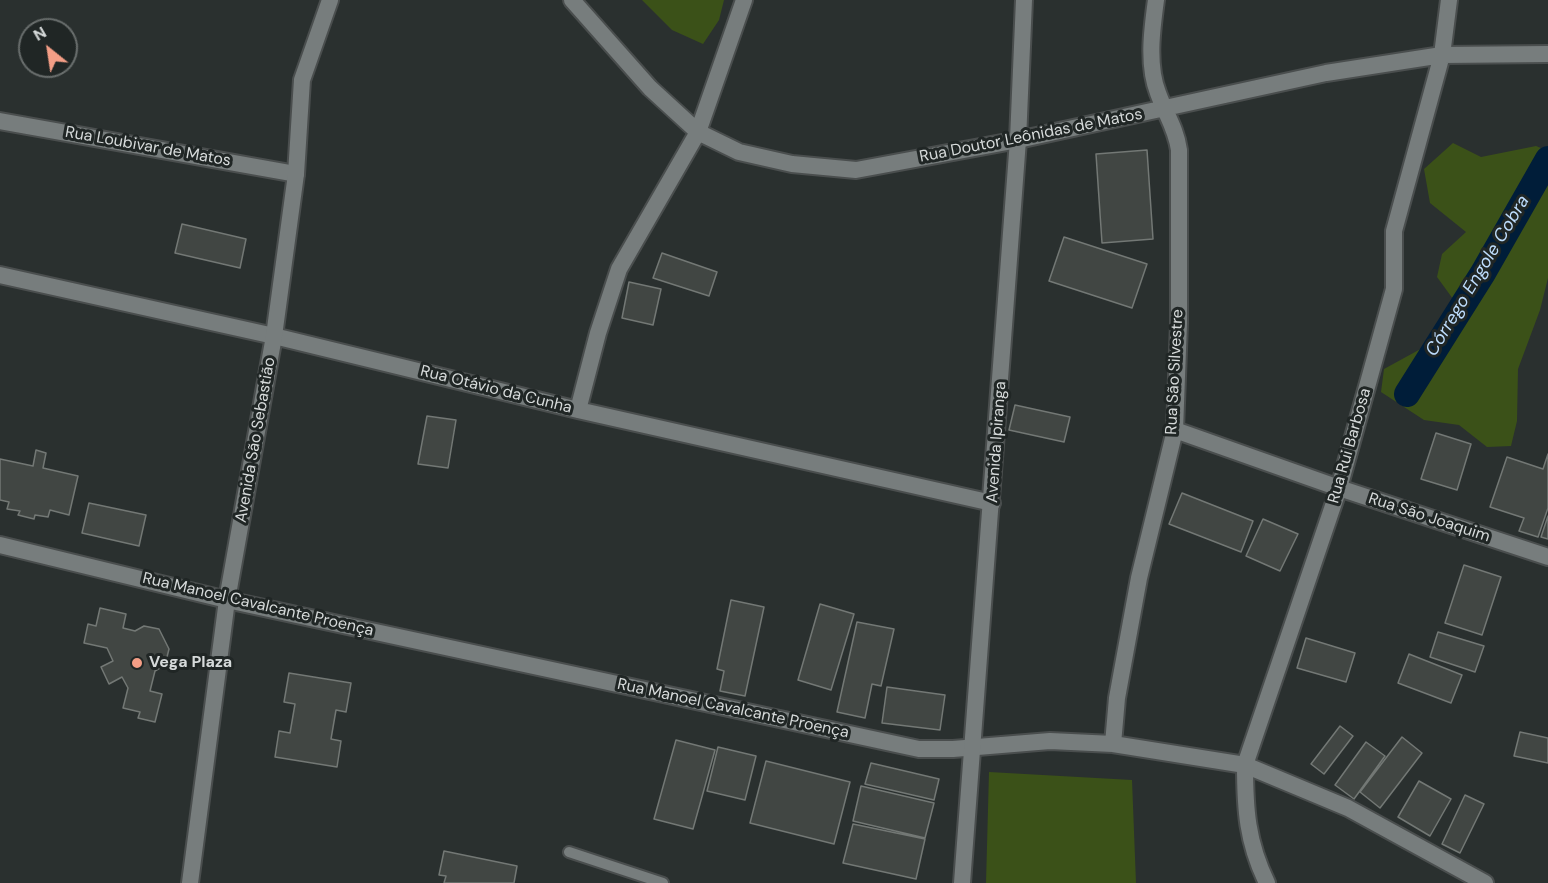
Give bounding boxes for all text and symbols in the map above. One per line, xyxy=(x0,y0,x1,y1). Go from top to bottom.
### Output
north arrow xyxy=(18,18,78,78)
text: N xyxy=(29,22,50,46)
street label: Rua Doutor Leônidas de Matos xyxy=(918,105,1144,167)
street label: Rua Loubivar de Matos xyxy=(64,123,232,171)
water label: Córrego Engole Cobra xyxy=(1421,192,1535,360)
street label: Rua São Silvestre xyxy=(1162,309,1188,435)
street label: Avenida São Sebastião xyxy=(232,356,280,524)
street label: Rua Otávio da Cunha xyxy=(418,362,574,418)
street label: Avenida Ipiranga xyxy=(983,380,1011,504)
street label: Rua Rui Barbosa xyxy=(1324,386,1376,506)
street label: Rua São Joaquim xyxy=(1366,489,1492,547)
street label: Rua Manoel Cavalcante Proença xyxy=(141,569,375,641)
place label: Vega Plaza xyxy=(149,653,232,673)
marker: Vega Plaza xyxy=(130,656,144,670)
street label: Rua Manoel Cavalcante Proença xyxy=(615,675,851,743)

